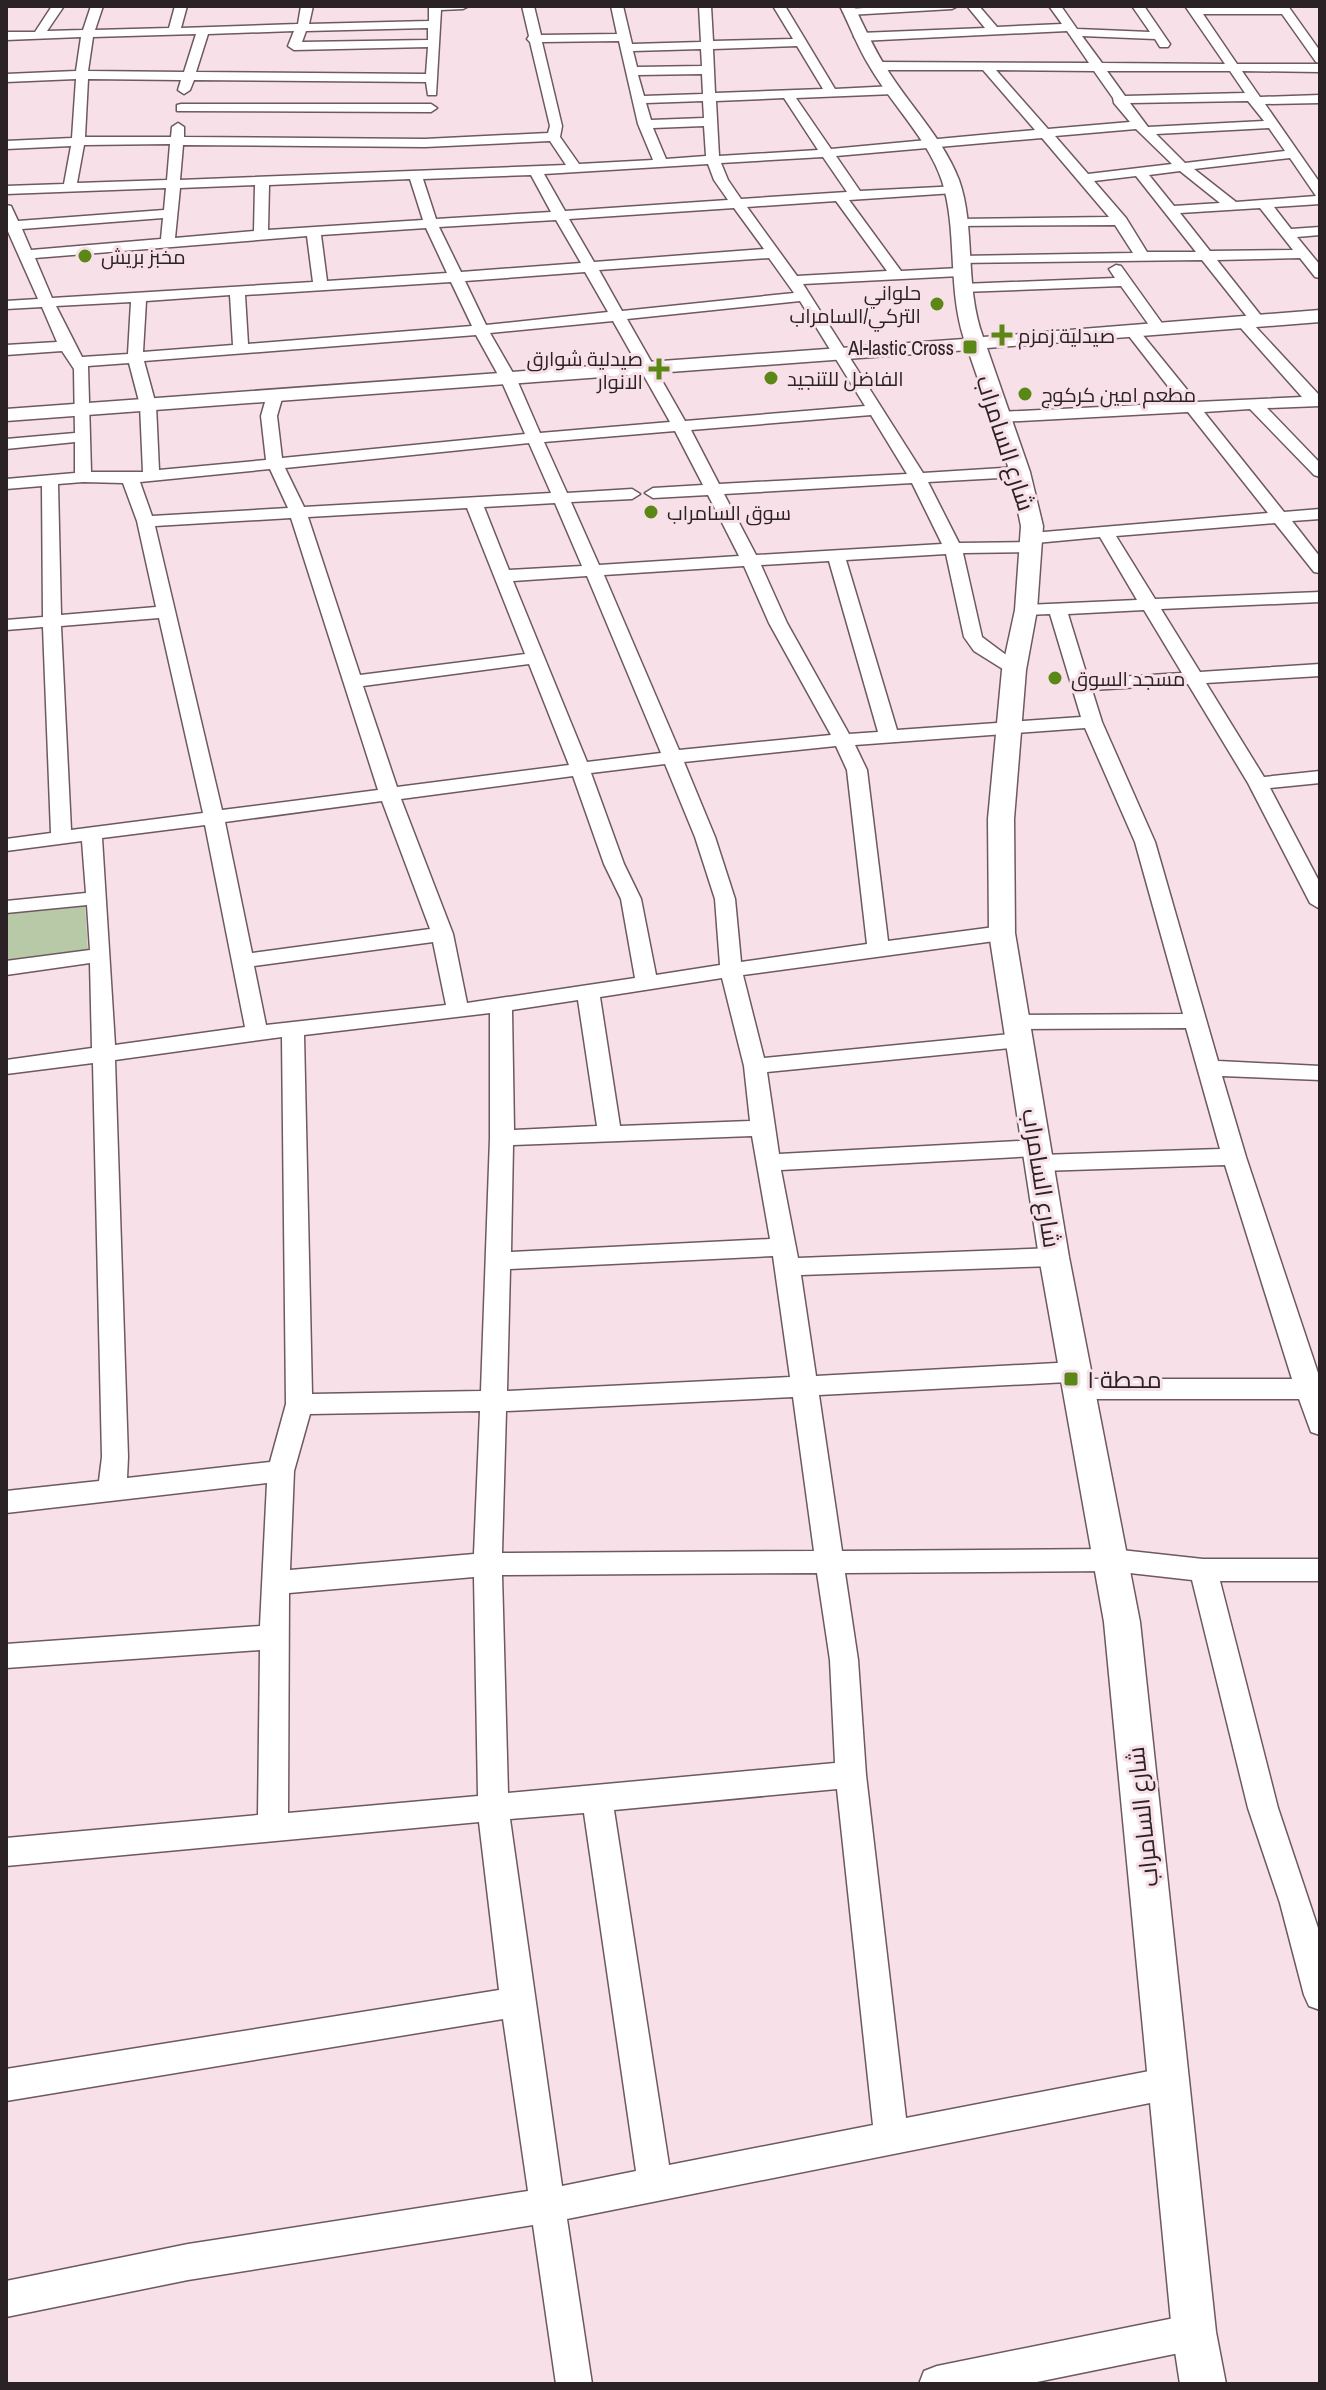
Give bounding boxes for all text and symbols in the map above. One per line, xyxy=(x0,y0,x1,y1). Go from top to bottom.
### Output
place label: مخبز بريش xyxy=(101,243,186,270)
marker: مخبز بريش xyxy=(76,247,94,265)
place label: حلواني التركي/السامراب xyxy=(790,279,921,332)
marker: حلواني التركي/السامراب xyxy=(928,295,946,313)
place label: صيدلية زمزم xyxy=(1018,322,1115,350)
marker: صيدلية زمزم xyxy=(993,326,1011,344)
place label: Al-lastic Cross xyxy=(847,334,954,361)
marker: Al-lastic Cross xyxy=(961,338,979,356)
place label: صيدلية شوارق الانوار xyxy=(527,345,643,395)
marker: صيدلية شوارق الانوار xyxy=(650,360,668,378)
place label: الفاضل للتنجيد xyxy=(787,365,904,392)
marker: الفاضل للتنجيد xyxy=(762,369,780,387)
street label: شارع السامراب xyxy=(968,371,1043,515)
place label: مطعم امين كركوج xyxy=(1041,381,1196,409)
marker: مطعم امين كركوج xyxy=(1016,385,1034,403)
place label: سوق السامراب xyxy=(667,499,791,526)
marker: سوق السامراب xyxy=(642,503,660,521)
place label: مسجد السوق xyxy=(1071,665,1185,692)
marker: مسجد السوق xyxy=(1046,669,1064,687)
street label: شارع السامراب xyxy=(1014,1106,1069,1250)
place label: محطة ١ xyxy=(1087,1363,1162,1395)
marker: محطة ١ xyxy=(1062,1370,1080,1388)
street label: شارع السامراب xyxy=(1119,1745,1166,1889)

